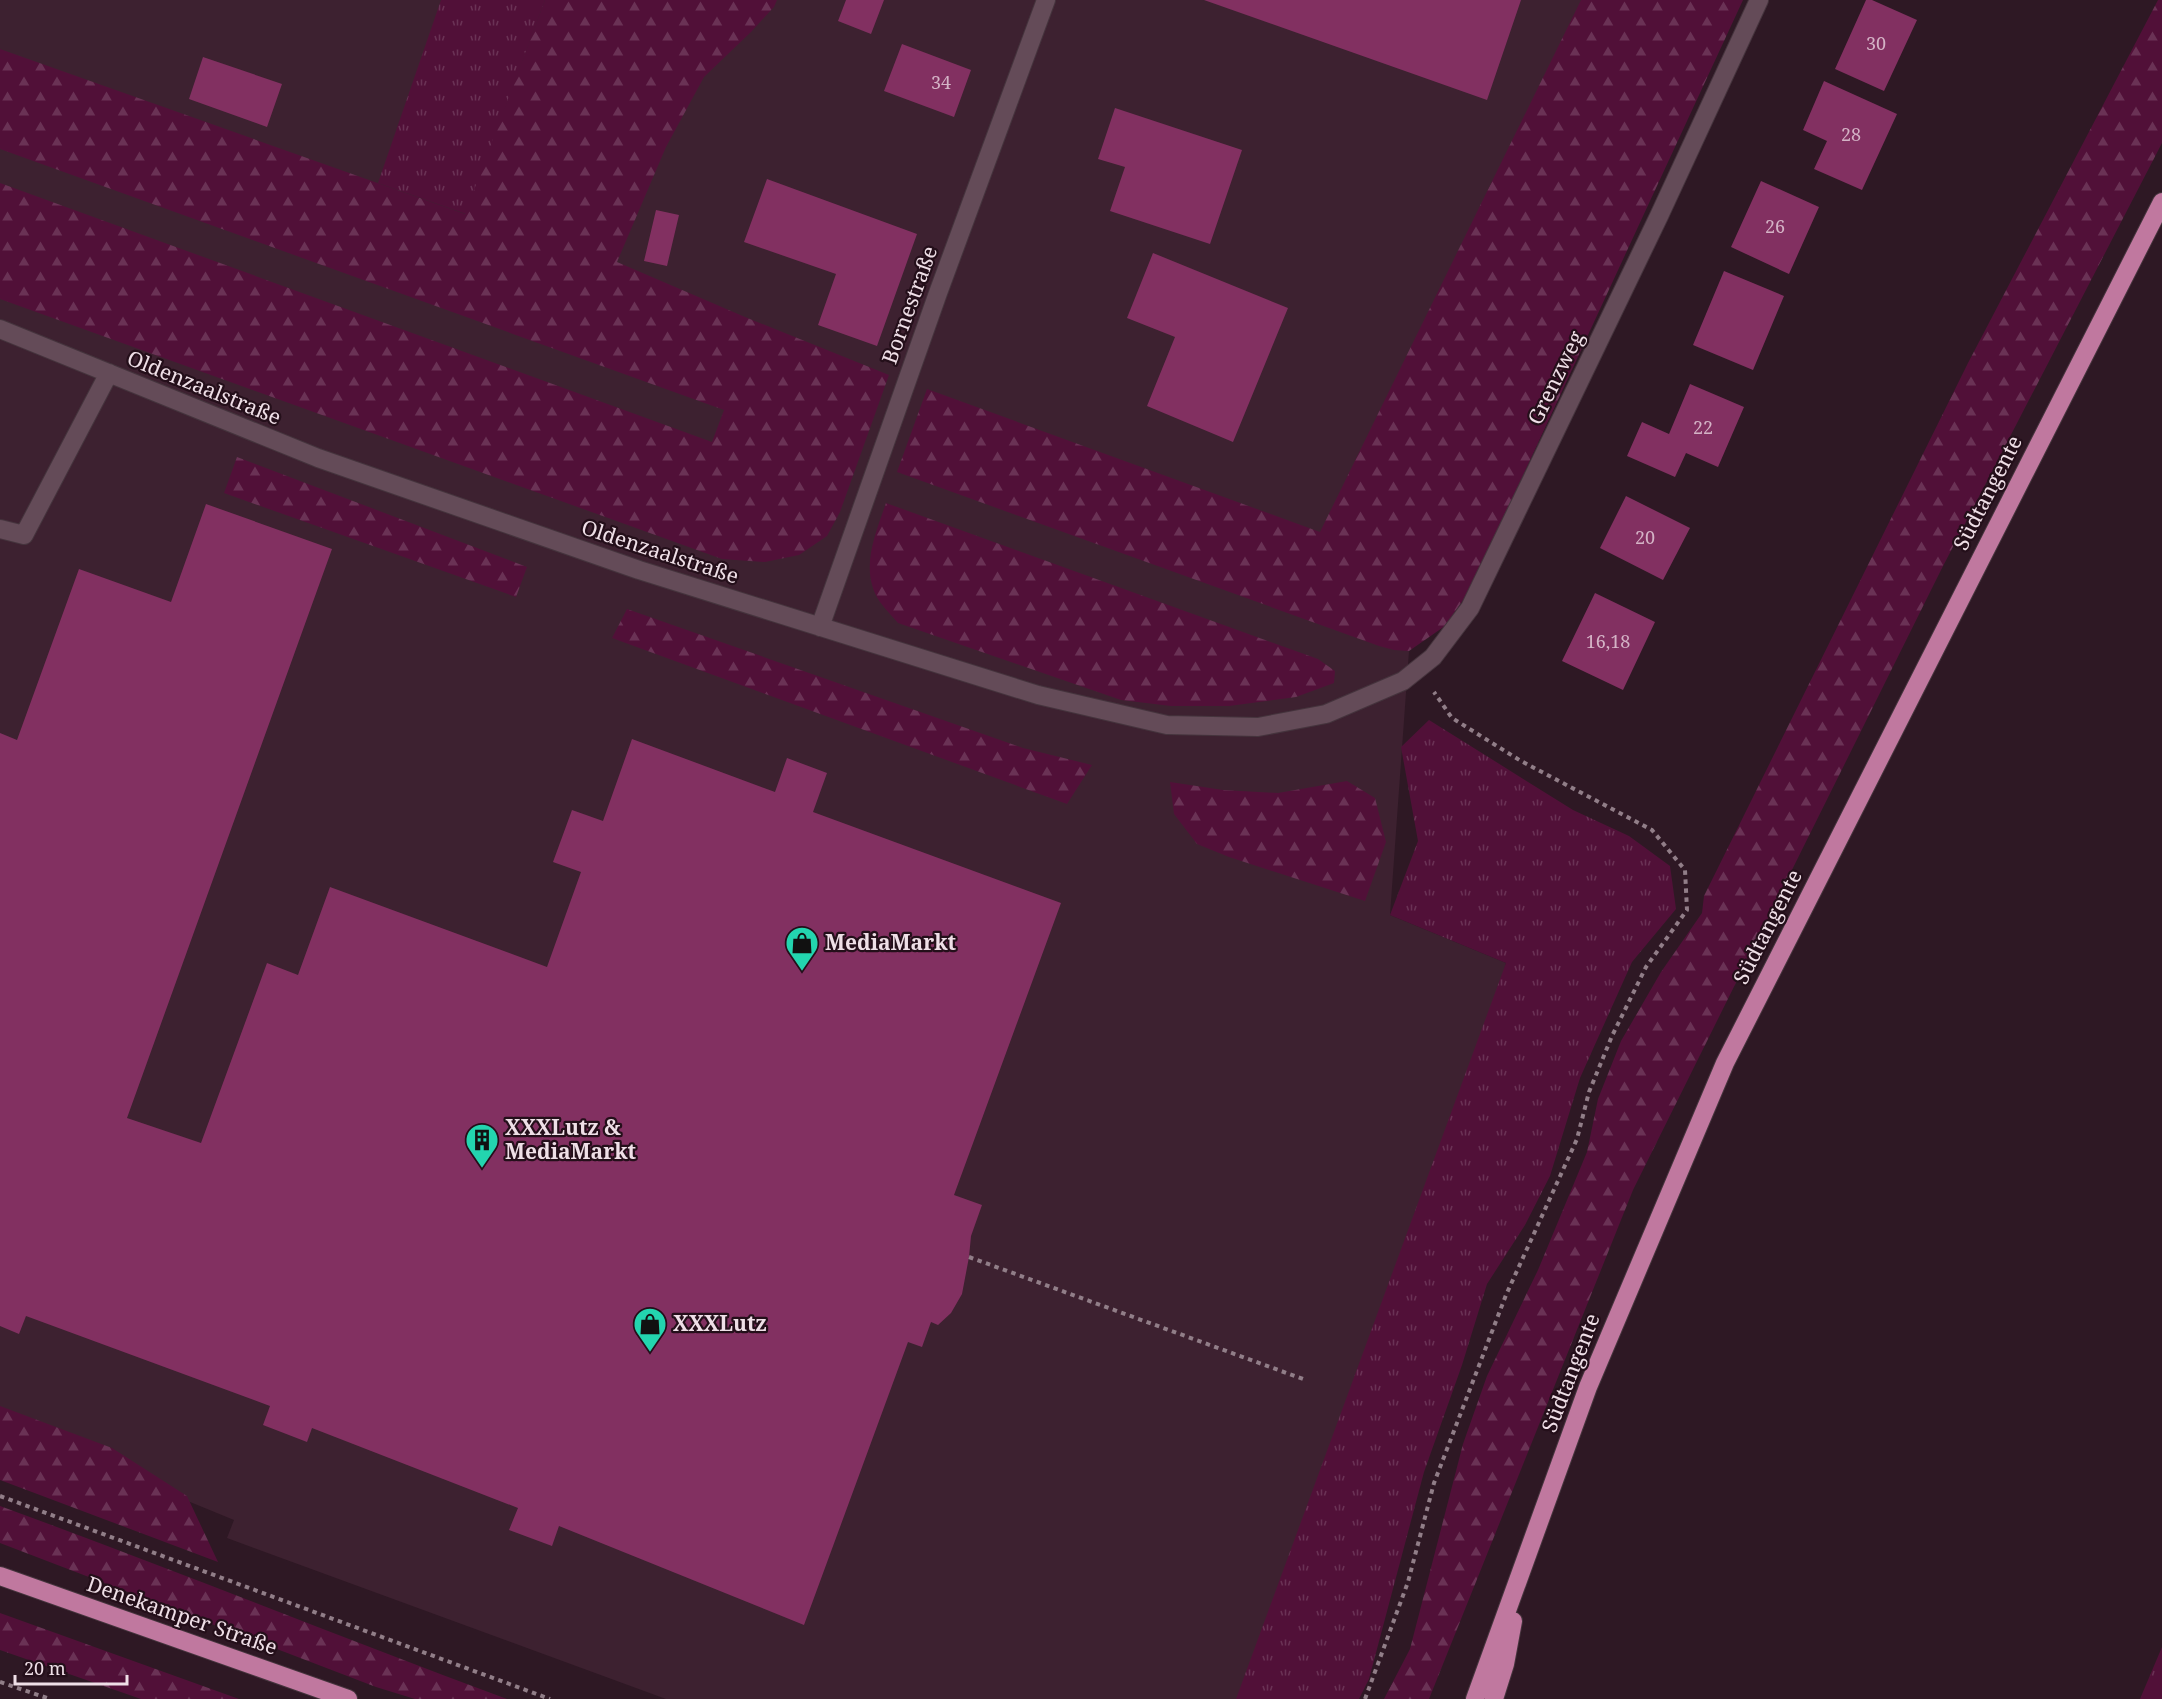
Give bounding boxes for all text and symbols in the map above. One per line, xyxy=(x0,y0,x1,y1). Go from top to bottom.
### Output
house number: 30 xyxy=(1866,31,1886,55)
house number: 34 xyxy=(931,70,951,94)
house number: 28 xyxy=(1841,122,1861,146)
house number: 26 xyxy=(1765,214,1785,238)
street label: Bornestraße xyxy=(875,242,943,367)
street label: Grenzweg xyxy=(1520,325,1590,429)
street label: Oldenzaalstraße xyxy=(123,343,285,431)
house number: 22 xyxy=(1693,415,1713,439)
street label: Südtangente xyxy=(1946,430,2028,555)
street label: Oldenzaalstraße xyxy=(578,512,742,590)
house number: 20 xyxy=(1635,525,1655,549)
house number: 16,18 xyxy=(1586,629,1630,653)
street label: Südtangente xyxy=(1726,864,1808,989)
shop icon: MediaMarkt xyxy=(784,925,820,972)
place label: MediaMarkt xyxy=(825,928,957,956)
place label: XXXLutz & MediaMarkt xyxy=(505,1113,637,1165)
building icon: XXXLutz & MediaMarkt xyxy=(464,1122,500,1169)
shop icon: XXXLutz xyxy=(632,1306,668,1353)
place label: XXXLutz xyxy=(673,1309,767,1337)
street label: Südtangente xyxy=(1535,1309,1606,1436)
street label: Denekamper Straße xyxy=(83,1569,281,1661)
scale bar xyxy=(15,1648,128,1686)
text: 20 m xyxy=(24,1656,66,1680)

